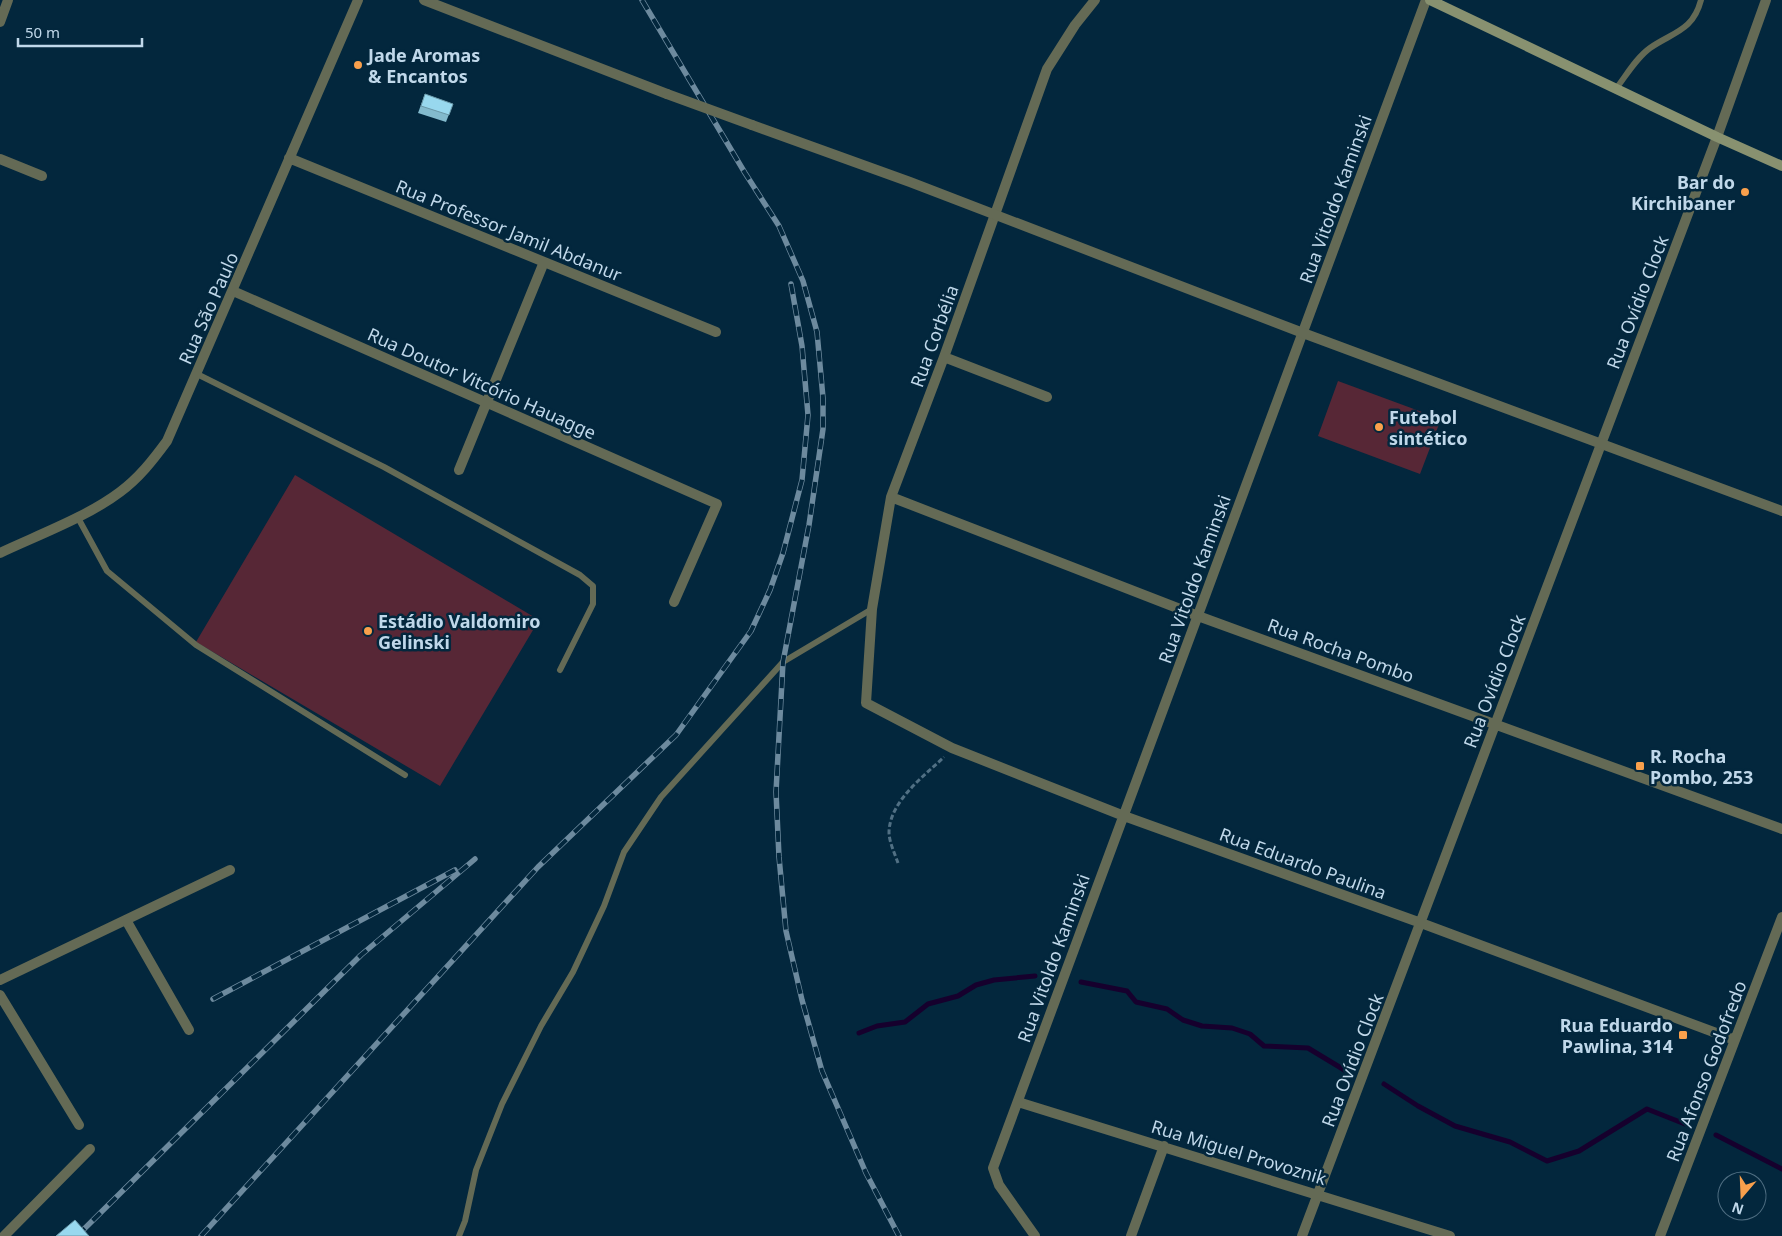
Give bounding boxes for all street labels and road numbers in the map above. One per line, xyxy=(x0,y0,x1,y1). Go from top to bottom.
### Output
street label: Rua Vitoldo Kaminski xyxy=(1293,111,1377,287)
street label: Rua Professor Jamil Abdanur xyxy=(392,174,626,287)
street label: Rua Ovídio Clock xyxy=(1600,231,1674,372)
street label: Rua São Paulo xyxy=(173,248,243,368)
street label: Rua Corbélia xyxy=(904,281,964,391)
street label: Rua Doutor Vitcório Hauagge xyxy=(364,322,600,444)
street label: Rua Vitoldo Kaminski xyxy=(1152,491,1236,667)
street label: Rua Ovídio Clock xyxy=(1457,610,1531,751)
street label: Rua Rocha Pombo xyxy=(1264,612,1418,688)
street label: Rua Eduardo Paulina xyxy=(1216,822,1390,904)
street label: Rua Vitoldo Kaminski xyxy=(1011,870,1095,1046)
street label: Rua Afonso Godofredo xyxy=(1660,977,1752,1165)
street label: Rua Ovídio Clock xyxy=(1315,989,1389,1130)
street label: Rua Miguel Provoznik xyxy=(1148,1114,1330,1190)

